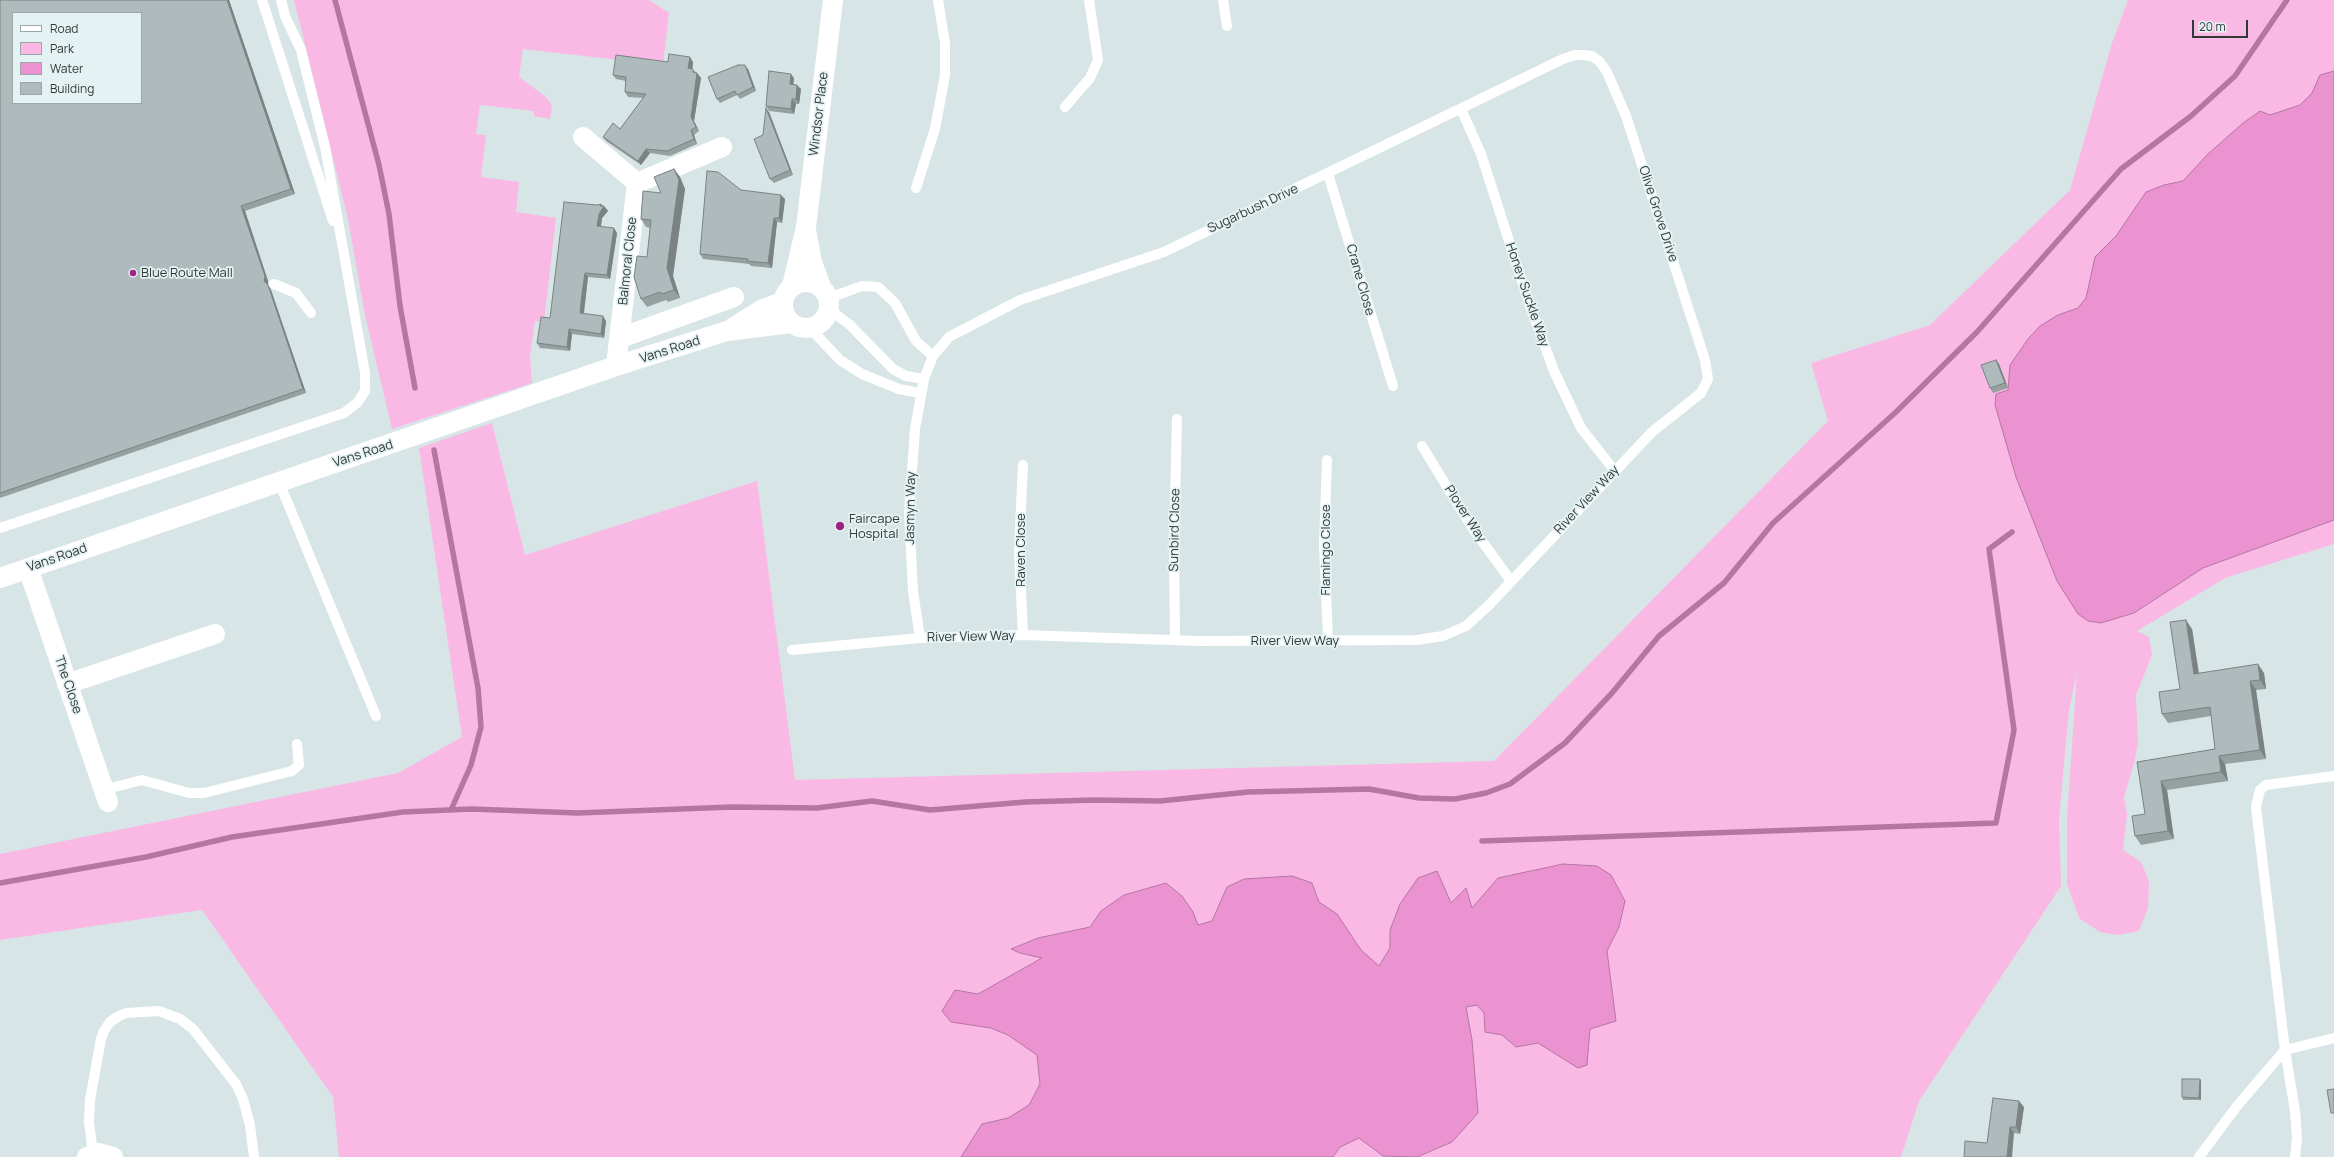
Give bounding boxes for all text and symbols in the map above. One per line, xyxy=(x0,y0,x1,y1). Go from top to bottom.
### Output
legend xyxy=(12,12,142,104)
scale bar xyxy=(2194,12,2250,38)
text: 20 m xyxy=(2199,18,2226,35)
text: Road xyxy=(50,20,78,37)
text: Park xyxy=(50,40,74,57)
text: Water xyxy=(50,60,83,77)
street label: Windsor Place xyxy=(806,71,832,157)
text: Building xyxy=(50,80,94,97)
street label: Olive Grove Drive xyxy=(1635,164,1681,264)
street label: Sugarbush Drive xyxy=(1205,181,1301,237)
street label: Balmoral Close xyxy=(616,216,640,306)
street label: Honey Suckle Way xyxy=(1502,241,1552,349)
street label: Crane Close xyxy=(1342,243,1378,317)
place label: Blue Route Mall xyxy=(141,265,233,281)
marker: Blue Route Mall xyxy=(128,268,138,278)
street label: Vans Road xyxy=(638,333,702,367)
street label: Vans Road xyxy=(331,437,395,471)
street label: River View Way xyxy=(1551,462,1623,538)
street label: Jasmyn Way xyxy=(903,471,919,545)
street label: Plover Way xyxy=(1441,483,1489,545)
street label: Sunbird Close xyxy=(1166,488,1184,572)
street label: Flamingo Close xyxy=(1318,505,1334,595)
place label: Faircape Hospital xyxy=(849,511,900,542)
street label: Raven Close xyxy=(1013,513,1029,587)
marker: Faircape Hospital xyxy=(834,520,846,532)
street label: Vans Road xyxy=(25,540,89,576)
street label: River View Way xyxy=(927,628,1015,646)
street label: River View Way xyxy=(1251,633,1339,649)
street label: The Close xyxy=(51,654,85,716)

